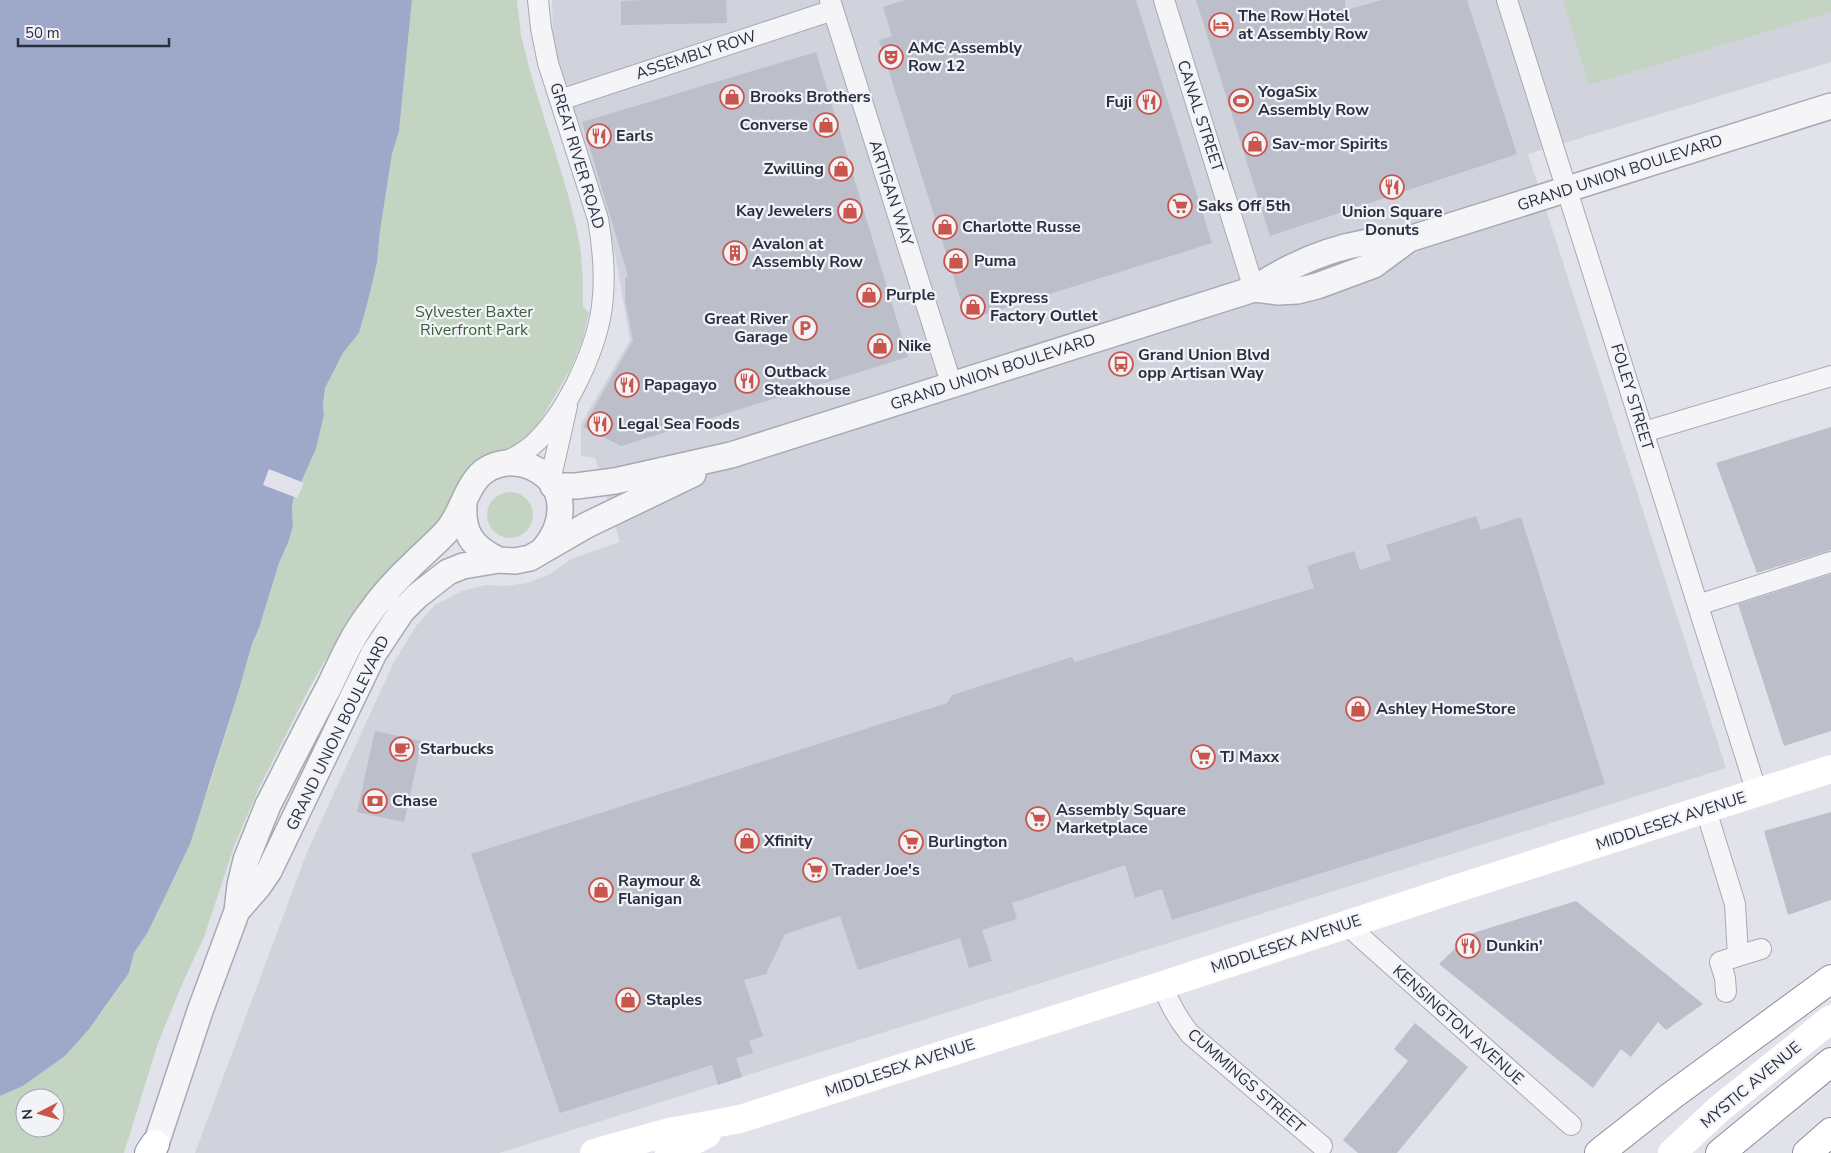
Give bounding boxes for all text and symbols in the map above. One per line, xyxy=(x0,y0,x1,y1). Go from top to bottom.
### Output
place label: The Row Hotel at Assembly Row xyxy=(1238,5,1368,45)
hotel icon: The Row Hotel at Assembly Row xyxy=(1208,12,1234,38)
scale bar xyxy=(18,15,169,47)
text: 50 m xyxy=(25,23,60,43)
street label: ASSEMBLY ROW xyxy=(633,25,760,85)
place label: AMC Assembly Row 12 xyxy=(908,37,1023,77)
theatre icon: AMC Assembly Row 12 xyxy=(878,44,904,70)
street label: CANAL STREET xyxy=(1172,57,1229,175)
street label: GREAT RIVER ROAD xyxy=(544,80,610,232)
place label: YogaSix Assembly Row xyxy=(1257,81,1369,121)
shop icon: Brooks Brothers xyxy=(719,84,745,110)
place label: Brooks Brothers xyxy=(750,86,871,108)
sports icon: YogaSix Assembly Row xyxy=(1228,88,1254,114)
restaurant icon: Fuji xyxy=(1136,89,1162,115)
place label: Fuji xyxy=(1106,91,1132,113)
shop icon: Converse xyxy=(813,112,839,138)
place label: Converse xyxy=(740,114,808,136)
restaurant icon: Earls xyxy=(586,123,612,149)
place label: Earls xyxy=(616,125,654,147)
street label: GRAND UNION BOULEVARD xyxy=(1515,129,1725,217)
shop icon: Sav-mor Spirits xyxy=(1242,131,1268,157)
place label: Sav-mor Spirits xyxy=(1272,133,1388,155)
street label: ARTISAN WAY xyxy=(864,137,919,249)
shop icon: Zwilling xyxy=(828,156,854,182)
place label: Zwilling xyxy=(764,158,824,180)
restaurant icon: Union Square Donuts xyxy=(1379,174,1405,200)
supermarket icon: Saks Off 5th xyxy=(1167,193,1193,219)
place label: Saks Off 5th xyxy=(1198,195,1291,217)
shop icon: Kay Jewelers xyxy=(837,198,863,224)
place label: Kay Jewelers xyxy=(736,200,832,222)
place label: Union Square Donuts xyxy=(1342,201,1443,241)
shop icon: Charlotte Russe xyxy=(932,214,958,240)
place label: Charlotte Russe xyxy=(962,216,1081,238)
place label: Avalon at Assembly Row xyxy=(752,233,863,273)
building icon: Avalon at Assembly Row xyxy=(722,240,748,266)
shop icon: Puma xyxy=(943,248,969,274)
place label: Puma xyxy=(974,250,1016,272)
shop icon: Purple xyxy=(856,282,882,308)
place label: Purple xyxy=(886,284,935,306)
place label: Express Factory Outlet xyxy=(990,287,1098,327)
shop icon: Express Factory Outlet xyxy=(960,294,986,320)
park label: Sylvester Baxter Riverfront Park xyxy=(415,301,533,341)
place label: Great River Garage xyxy=(704,308,789,348)
parking icon: Great River Garage xyxy=(792,315,818,341)
street label: GRAND UNION BOULEVARD xyxy=(888,328,1098,416)
shop icon: Nike xyxy=(867,333,893,359)
place label: Nike xyxy=(898,335,931,357)
street label: FOLEY STREET xyxy=(1605,341,1659,453)
place label: Grand Union Blvd opp Artisan Way xyxy=(1138,344,1270,384)
bus stop icon: Grand Union Blvd opp Artisan Way xyxy=(1108,351,1134,377)
place label: Outback Steakhouse xyxy=(764,361,851,401)
restaurant icon: Outback Steakhouse xyxy=(734,368,760,394)
restaurant icon: Papagayo xyxy=(614,372,640,398)
place label: Papagayo xyxy=(644,374,717,396)
restaurant icon: Legal Sea Foods xyxy=(587,411,613,437)
place label: Legal Sea Foods xyxy=(618,413,740,435)
street label: GRAND UNION BOULEVARD xyxy=(281,632,395,834)
shop icon: Ashley HomeStore xyxy=(1345,696,1371,722)
place label: Ashley HomeStore xyxy=(1376,698,1516,720)
cafe icon: Starbucks xyxy=(389,736,415,762)
place label: Starbucks xyxy=(420,738,494,760)
supermarket icon: TJ Maxx xyxy=(1190,744,1216,770)
place label: TJ Maxx xyxy=(1220,746,1279,768)
street label: MIDDLESEX AVENUE xyxy=(1593,786,1749,856)
bank icon: Chase xyxy=(362,788,388,814)
place label: Chase xyxy=(392,790,438,812)
place label: Assembly Square Marketplace xyxy=(1056,799,1186,839)
supermarket icon: Assembly Square Marketplace xyxy=(1025,806,1051,832)
shop icon: Xfinity xyxy=(734,828,760,854)
supermarket icon: Burlington xyxy=(898,829,924,855)
place label: Xfinity xyxy=(763,830,813,852)
place label: Burlington xyxy=(928,831,1007,853)
supermarket icon: Trader Joe's xyxy=(802,857,828,883)
place label: Trader Joe's xyxy=(832,859,920,881)
place label: Raymour & Flanigan xyxy=(618,870,701,910)
shop icon: Raymour & Flanigan xyxy=(588,877,614,903)
street label: MIDDLESEX AVENUE xyxy=(1208,909,1364,979)
restaurant icon: Dunkin' xyxy=(1455,933,1481,959)
place label: Dunkin' xyxy=(1486,935,1543,957)
street label: KENSINGTON AVENUE xyxy=(1388,960,1528,1090)
shop icon: Staples xyxy=(615,987,641,1013)
place label: Staples xyxy=(646,989,702,1011)
street label: CUMMINGS STREET xyxy=(1182,1024,1310,1139)
street label: MIDDLESEX AVENUE xyxy=(822,1033,978,1103)
street label: MYSTIC AVENUE xyxy=(1696,1036,1806,1134)
north arrow xyxy=(15,1088,65,1138)
text: N xyxy=(18,1108,38,1121)

